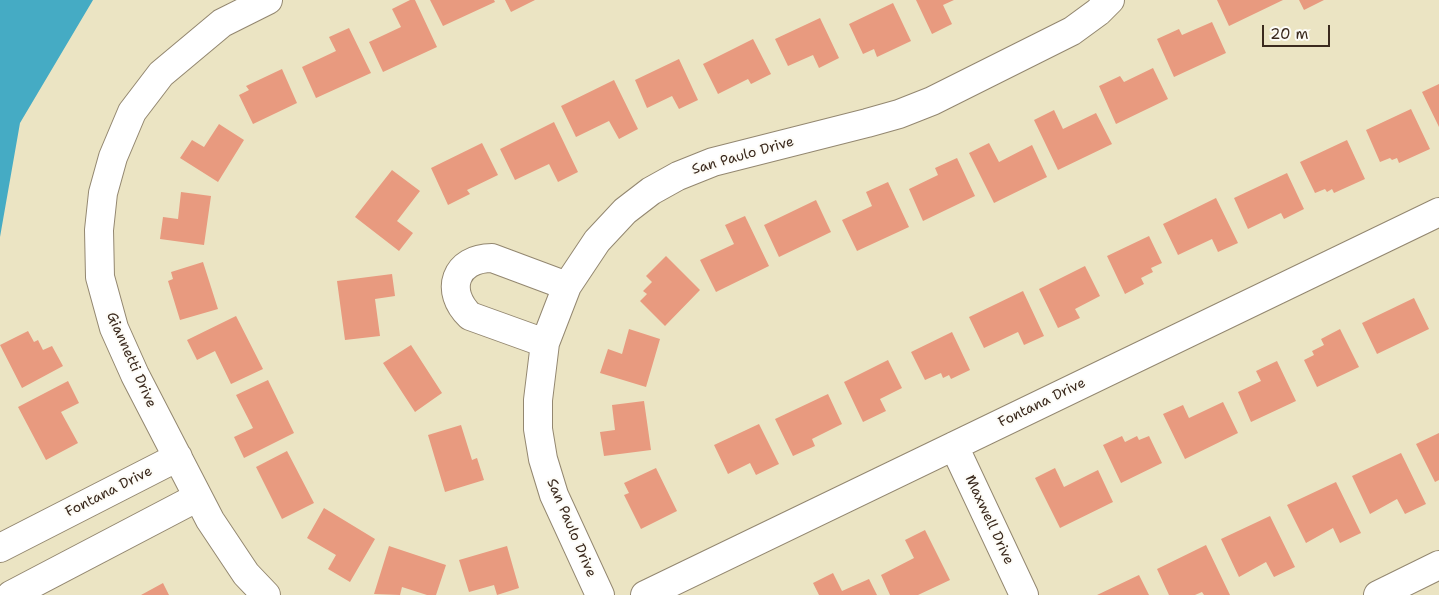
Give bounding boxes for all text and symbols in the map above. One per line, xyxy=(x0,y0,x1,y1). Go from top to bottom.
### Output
scale bar xyxy=(1264,15,1332,47)
text: 20 m xyxy=(1270,24,1309,44)
street label: San Paulo Drive xyxy=(690,133,796,179)
street label: Giannetti Drive xyxy=(102,310,160,410)
street label: Fontana Drive xyxy=(996,375,1088,431)
street label: Fontana Drive xyxy=(63,463,155,521)
street label: Maxwell Drive xyxy=(961,473,1017,567)
street label: San Paulo Drive xyxy=(543,476,599,580)

